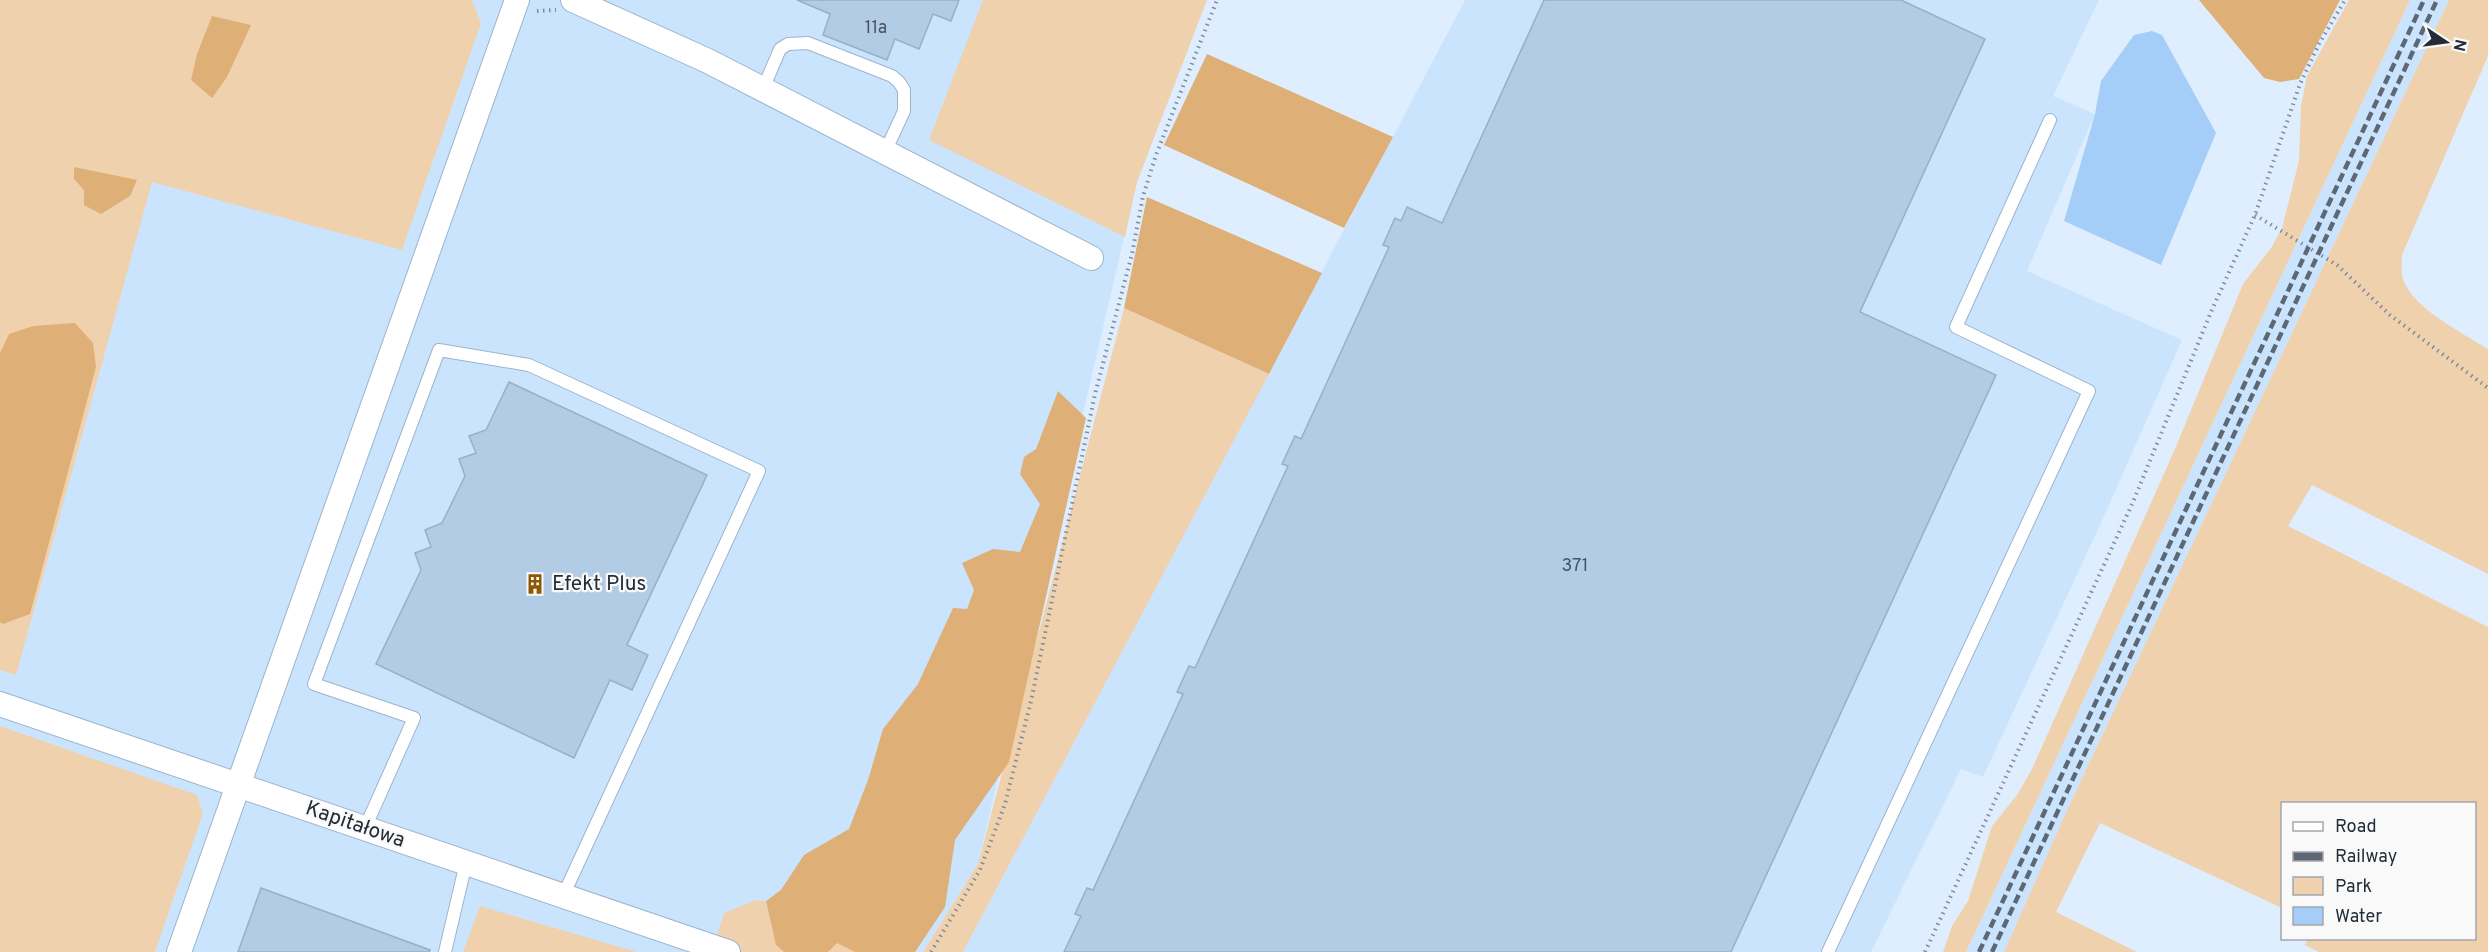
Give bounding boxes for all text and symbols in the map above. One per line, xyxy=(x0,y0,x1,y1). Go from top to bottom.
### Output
north arrow xyxy=(2416,12,2476,72)
house number: 11a xyxy=(865,17,887,40)
text: N xyxy=(2448,37,2470,53)
house number: 371 xyxy=(1561,555,1589,578)
place label: Efekt Plus xyxy=(552,571,646,598)
building icon: Efekt Plus xyxy=(523,572,547,596)
street label: Kapitałowa xyxy=(302,795,408,855)
legend xyxy=(2281,802,2476,940)
text: Road xyxy=(2335,816,2377,839)
text: Railway xyxy=(2335,846,2397,869)
text: Park xyxy=(2335,876,2372,899)
text: Water xyxy=(2335,906,2382,929)

